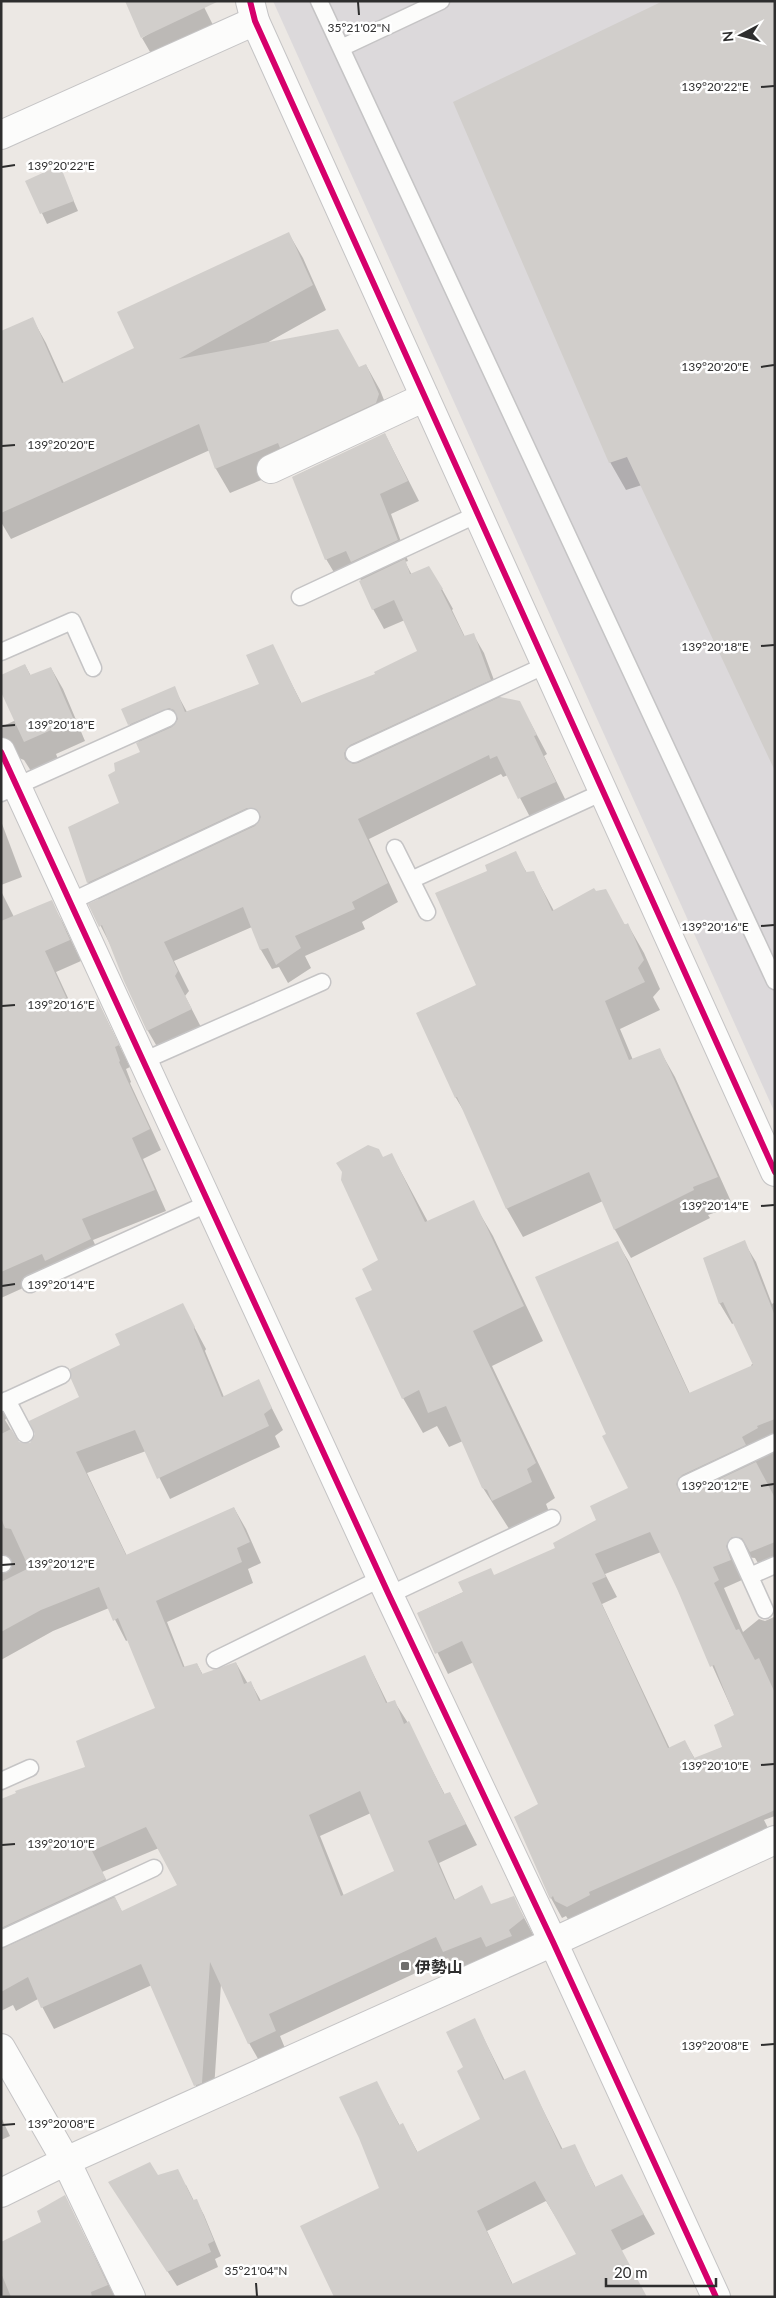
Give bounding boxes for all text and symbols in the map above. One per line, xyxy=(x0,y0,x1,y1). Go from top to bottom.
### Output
north arrow xyxy=(716,10,766,60)
text: 35°21'02"N xyxy=(328,20,390,35)
text: N xyxy=(719,30,737,43)
text: 139°20'22"E xyxy=(681,79,749,94)
text: 139°20'22"E xyxy=(27,158,95,173)
text: 139°20'20"E xyxy=(681,359,749,374)
text: 139°20'20"E xyxy=(27,437,95,452)
text: 139°20'18"E xyxy=(681,639,749,654)
text: 139°20'18"E xyxy=(27,717,95,732)
text: 139°20'16"E xyxy=(681,919,749,934)
text: 139°20'16"E xyxy=(27,997,95,1012)
text: 139°20'14"E xyxy=(681,1198,749,1213)
text: 139°20'14"E xyxy=(27,1277,95,1292)
text: 139°20'12"E xyxy=(681,1478,749,1493)
text: 139°20'12"E xyxy=(27,1556,95,1571)
text: 139°20'10"E xyxy=(681,1758,749,1773)
text: 139°20'10"E xyxy=(27,1836,95,1851)
place label: 伊勢山 xyxy=(414,1957,463,1976)
marker: 伊勢山 xyxy=(399,1960,411,1972)
text: 139°20'08"E xyxy=(681,2038,749,2053)
text: 139°20'08"E xyxy=(27,2116,95,2131)
scale bar xyxy=(606,2256,716,2288)
text: 35°21'04"N xyxy=(225,2263,287,2278)
text: 20 m xyxy=(614,2263,648,2281)

